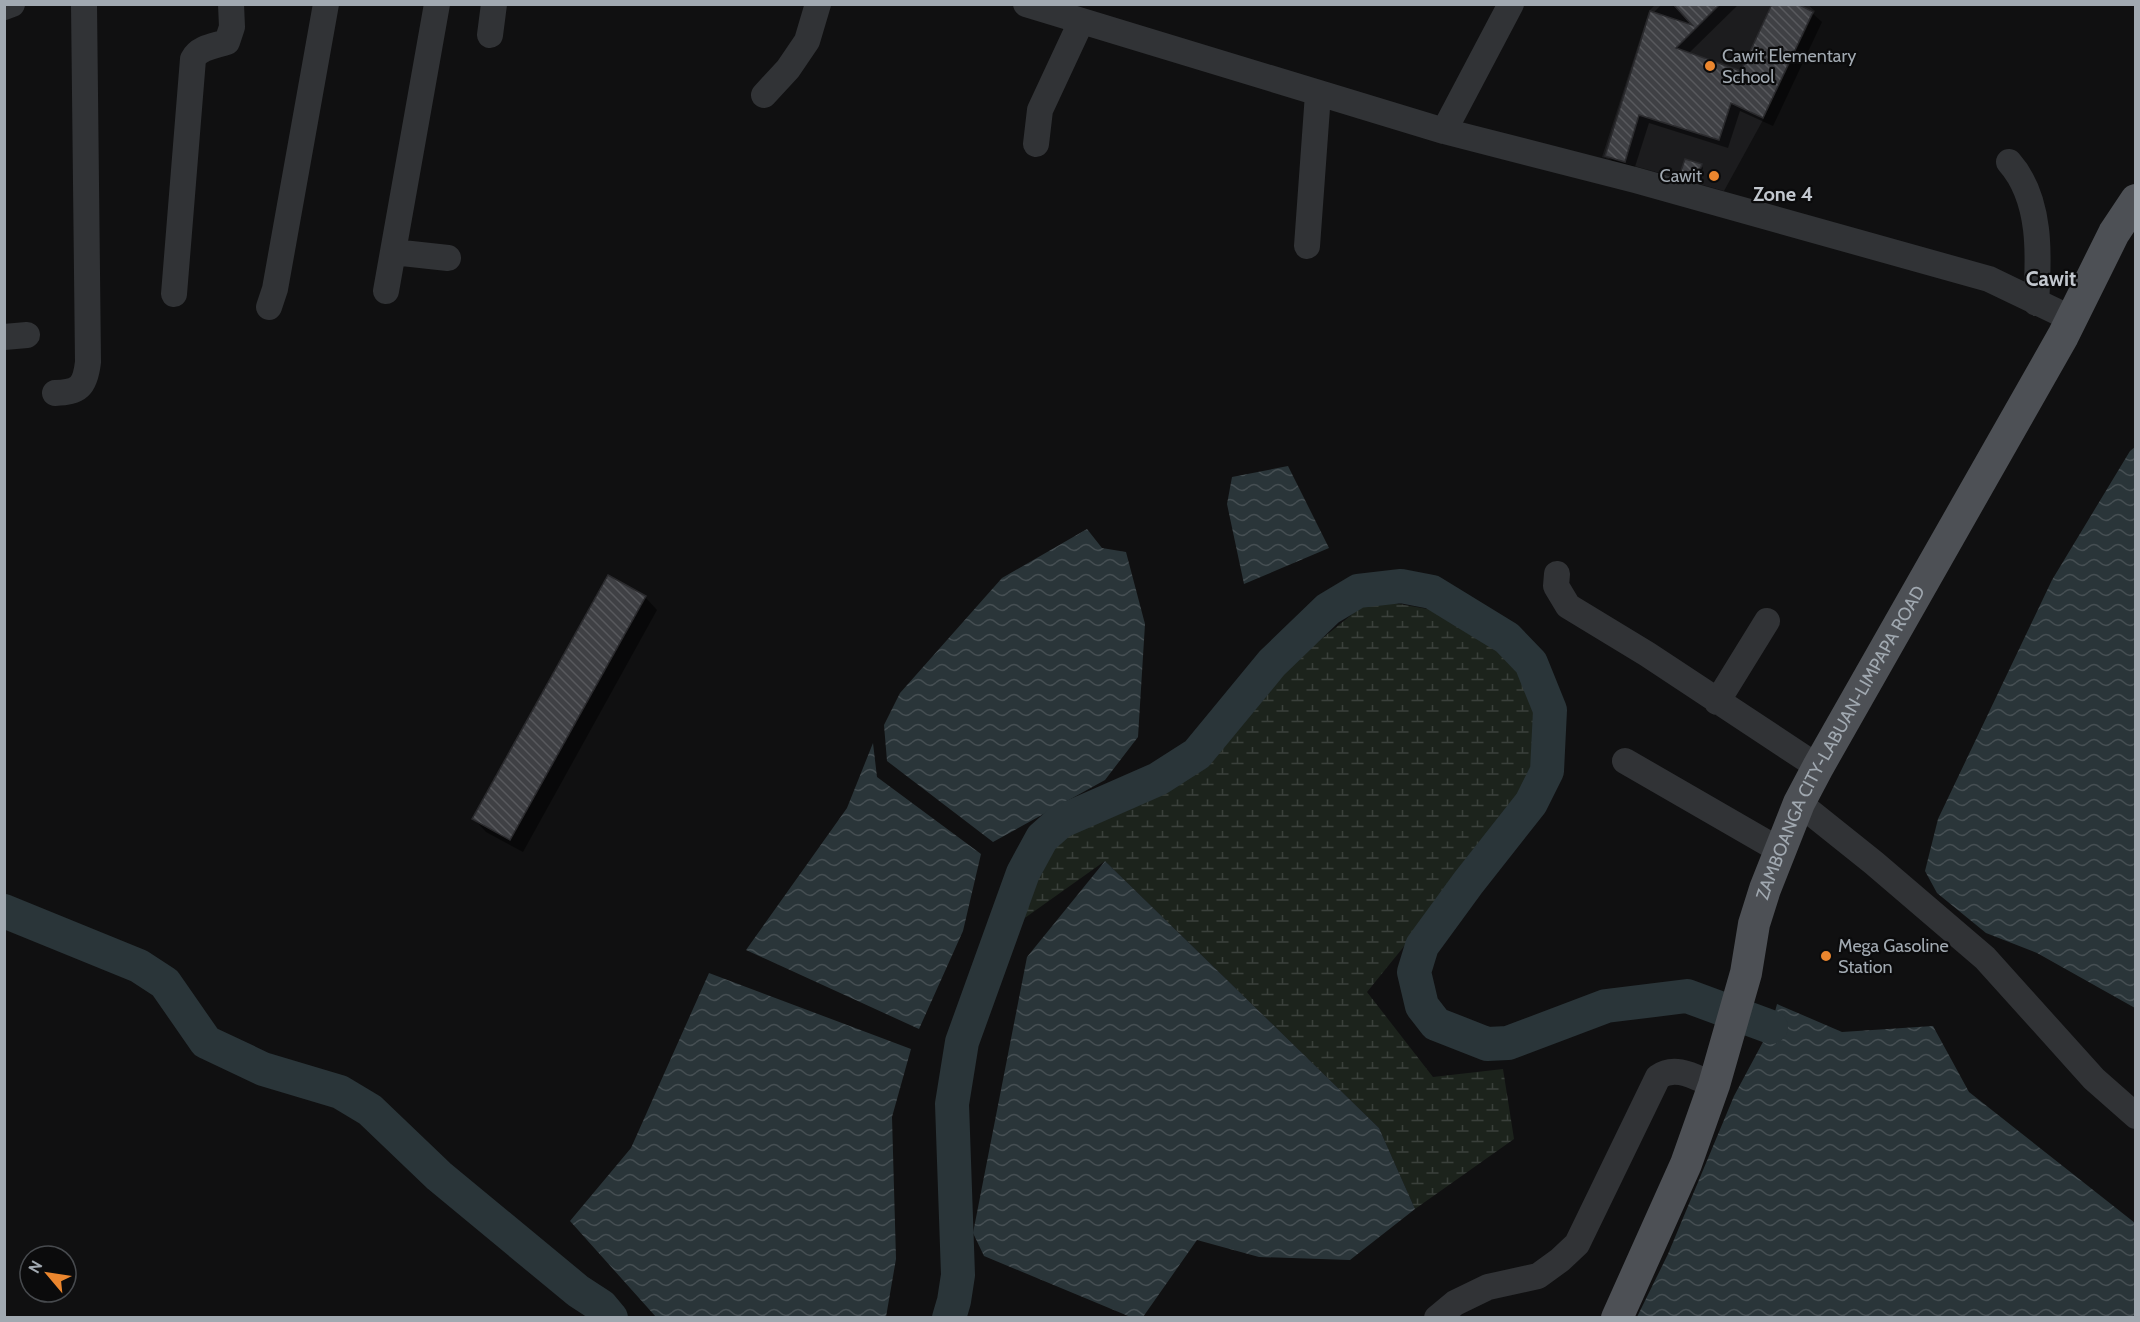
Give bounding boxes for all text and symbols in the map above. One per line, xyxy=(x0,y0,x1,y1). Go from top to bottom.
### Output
place label: Cawit Elementary School xyxy=(1722,45,1856,88)
marker: Cawit Elementary School xyxy=(1703,59,1717,73)
place label: Cawit xyxy=(1660,165,1702,187)
marker: Cawit xyxy=(1707,169,1721,183)
district label: Zone 4 xyxy=(1753,182,1813,206)
district label: Cawit xyxy=(2026,266,2076,291)
street label: ZAMBOANGA CITY-LABUAN-LIMPAPA ROAD xyxy=(1751,582,1930,903)
place label: Mega Gasoline Station xyxy=(1838,935,1949,978)
marker: Mega Gasoline Station xyxy=(1819,949,1833,963)
north arrow xyxy=(18,1244,78,1304)
text: N xyxy=(24,1257,46,1277)

